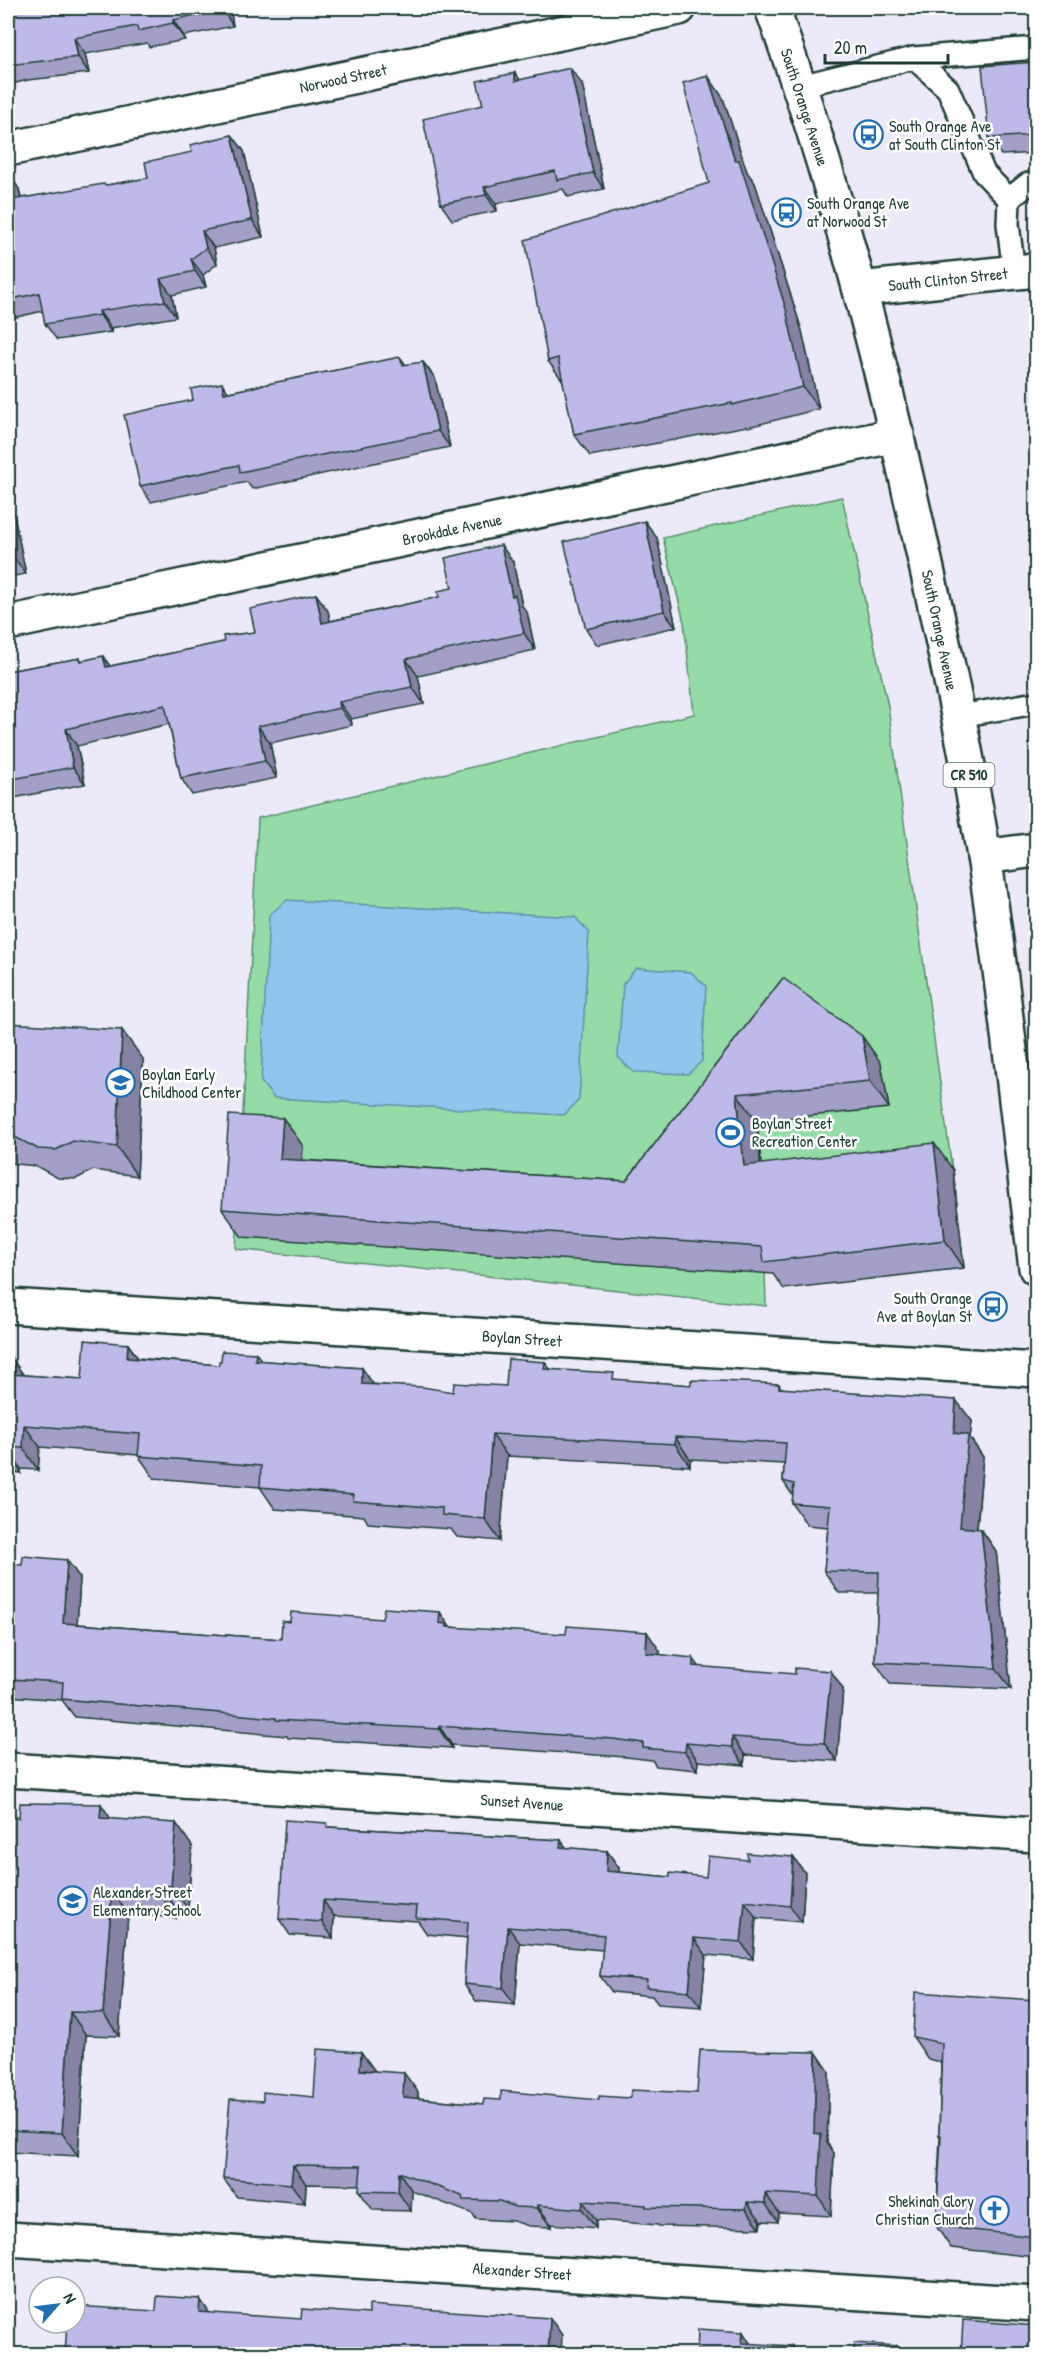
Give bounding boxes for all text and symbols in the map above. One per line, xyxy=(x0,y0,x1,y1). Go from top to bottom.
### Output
scale bar xyxy=(825,27,948,65)
text: 20 m xyxy=(834,35,867,60)
street label: South Orange Avenue xyxy=(776,45,835,169)
street label: Norwood Street xyxy=(297,58,389,98)
place label: South Orange Ave at South Clinton St xyxy=(889,115,1001,155)
bus stop icon: South Orange Ave at South Clinton St xyxy=(852,119,884,151)
place label: South Orange Ave at Norwood St xyxy=(807,192,910,232)
bus stop icon: South Orange Ave at Norwood St xyxy=(770,196,802,228)
street label: South Clinton Street xyxy=(887,262,1009,296)
street label: Brookdale Avenue xyxy=(400,508,504,550)
street label: South Orange Avenue xyxy=(917,568,964,693)
road number: CR 510 xyxy=(944,763,994,787)
place label: Boylan Early Childhood Center xyxy=(142,1063,242,1103)
school or university icon: Boylan Early Childhood Center xyxy=(105,1067,137,1099)
place label: Boylan Street Recreation Center xyxy=(752,1112,858,1152)
sports icon: Boylan Street Recreation Center xyxy=(715,1116,747,1148)
place label: South Orange Ave at Boylan St xyxy=(877,1287,973,1327)
bus stop icon: South Orange Ave at Boylan St xyxy=(977,1291,1009,1323)
street label: Boylan Street xyxy=(481,1324,563,1352)
street label: Sunset Avenue xyxy=(480,1788,565,1816)
place label: Alexander Street Elementary School xyxy=(93,1881,202,1921)
school or university icon: Alexander Street Elementary School xyxy=(56,1885,88,1917)
place label: Shekinah Glory Christian Church xyxy=(875,2190,974,2230)
church icon: Shekinah Glory Christian Church xyxy=(979,2194,1011,2226)
street label: Alexander Street xyxy=(472,2257,573,2285)
north arrow xyxy=(27,2275,87,2335)
text: N xyxy=(59,2289,82,2307)

